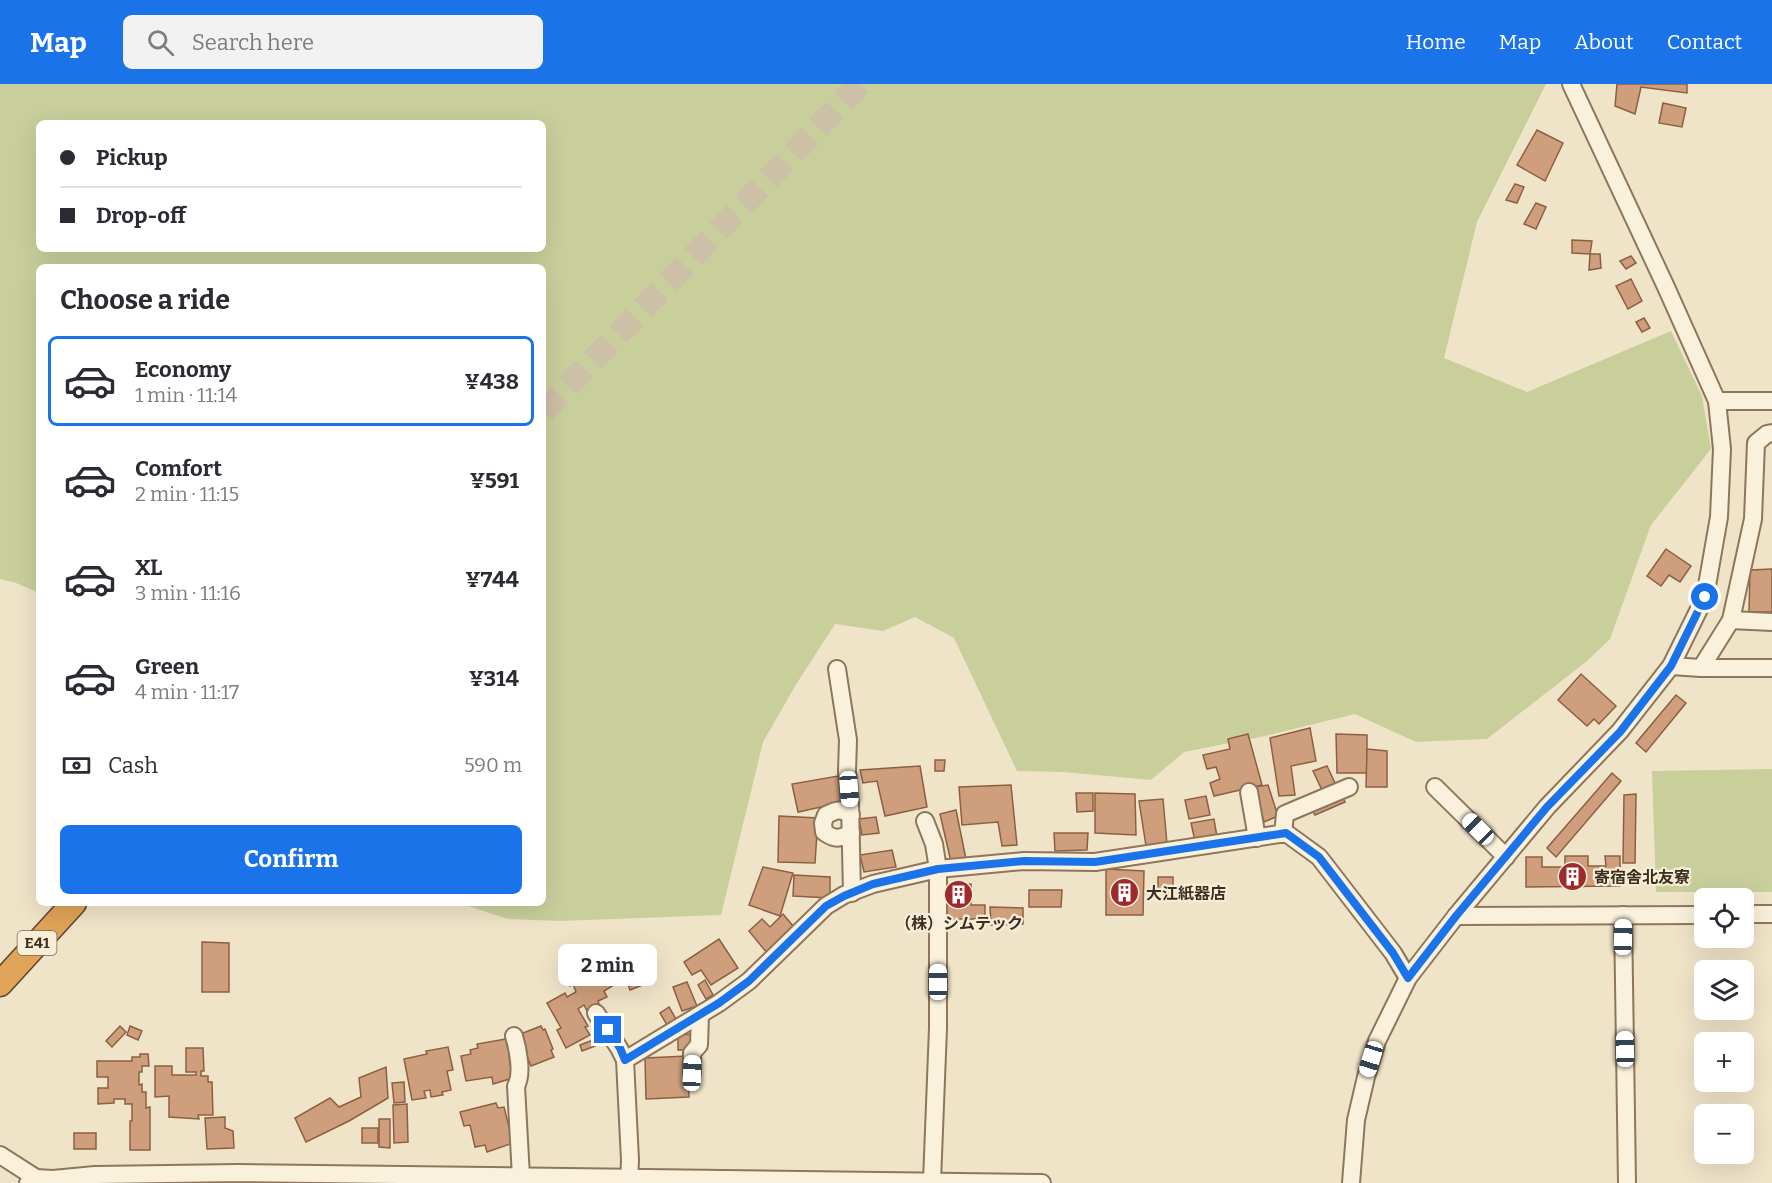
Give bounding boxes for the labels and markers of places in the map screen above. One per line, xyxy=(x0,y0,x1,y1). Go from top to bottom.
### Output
building icon: 寄宿舎北友寮 xyxy=(1557,861,1589,893)
place label: 寄宿舎北友寮 xyxy=(1594,868,1690,887)
building icon: 大江紙器店 xyxy=(1109,877,1141,909)
building icon: （株）シムテック xyxy=(943,879,975,911)
place label: 大江紙器店 xyxy=(1146,884,1226,903)
place label: （株）シムテック xyxy=(895,914,1023,933)

